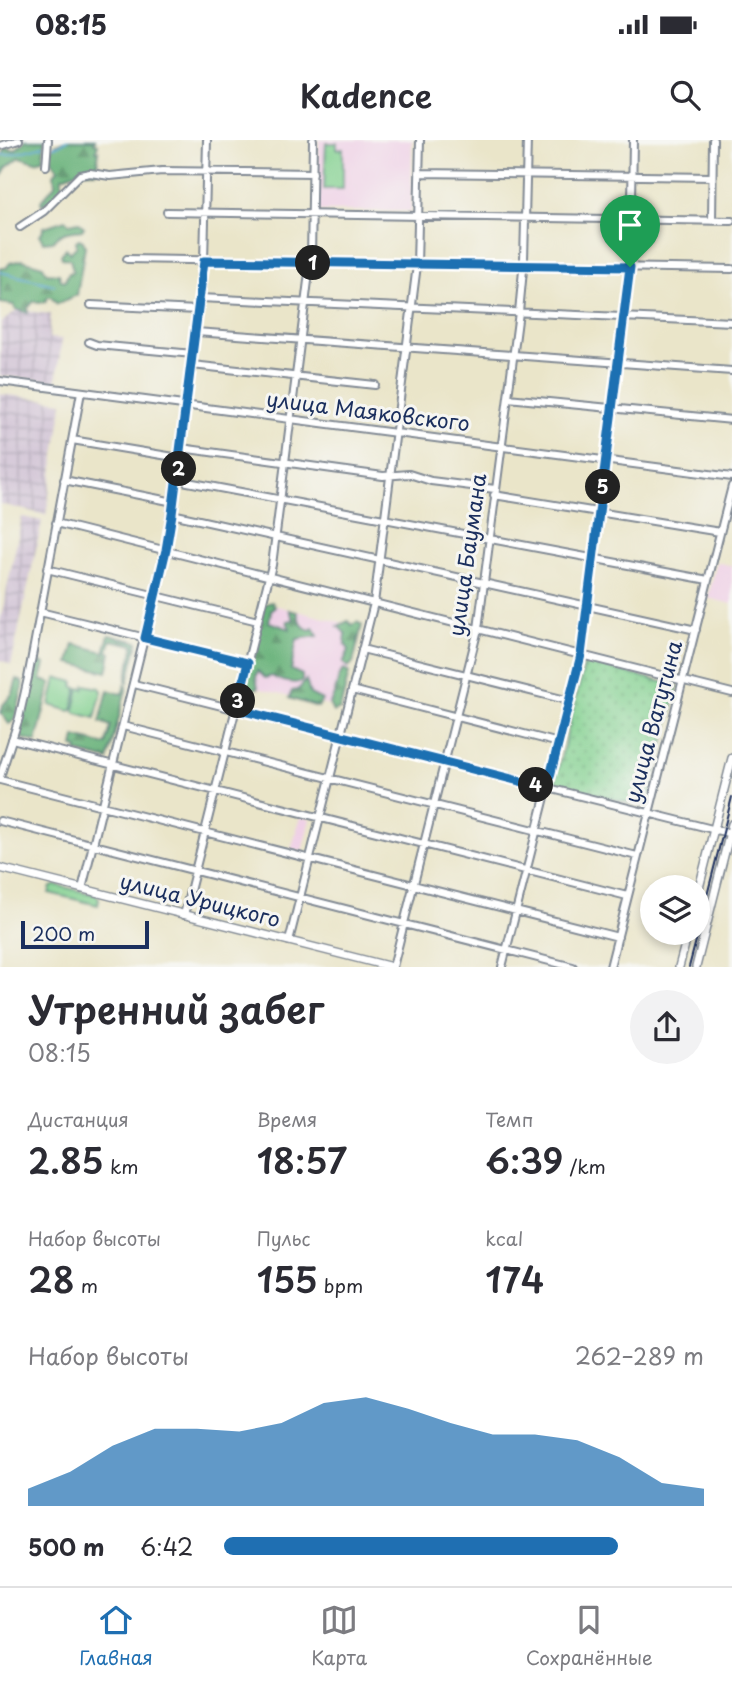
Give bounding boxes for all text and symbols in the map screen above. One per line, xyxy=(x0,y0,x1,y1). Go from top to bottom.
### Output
text: 08:15 xyxy=(35,5,107,44)
text: Kadence xyxy=(300,71,432,119)
icon: menu xyxy=(28,76,66,114)
icon: search xyxy=(666,76,704,114)
pin xyxy=(600,195,660,267)
icon: arrive xyxy=(611,206,649,244)
pin: 1 xyxy=(296,246,330,280)
text: 1 xyxy=(308,248,317,276)
street label: улица Маяковского xyxy=(265,382,472,438)
pin: 2 xyxy=(162,452,196,486)
text: 2 xyxy=(172,454,185,482)
pin: 5 xyxy=(586,470,620,504)
street label: улица Баумана xyxy=(439,471,493,638)
text: 5 xyxy=(596,472,609,500)
street label: улица Ватутина xyxy=(615,636,689,806)
pin: 3 xyxy=(220,684,256,718)
text: 3 xyxy=(231,686,244,714)
pin: 4 xyxy=(518,768,554,802)
text: 4 xyxy=(529,770,542,798)
street label: улица Урицкого xyxy=(117,864,284,934)
map controls xyxy=(640,875,710,945)
button: layers xyxy=(640,875,710,945)
scale bar xyxy=(21,918,149,949)
text: 200 m xyxy=(32,919,95,947)
text: Утренний забег xyxy=(28,980,324,1037)
button: share xyxy=(630,990,704,1064)
text: 08:15 xyxy=(28,1035,91,1070)
text: Дистанция xyxy=(28,1105,129,1133)
text: Время xyxy=(257,1105,317,1133)
text: Темп xyxy=(485,1105,533,1133)
text: 2.85 xyxy=(28,1133,104,1186)
text: 18:57 xyxy=(257,1133,347,1186)
text: 6:39 xyxy=(485,1133,563,1186)
text: km xyxy=(104,1152,139,1180)
text: /km xyxy=(563,1152,606,1180)
text: Набор высоты xyxy=(28,1224,161,1252)
text: Пульс xyxy=(257,1224,310,1252)
text: kcal xyxy=(485,1224,523,1252)
text: 28 xyxy=(28,1252,75,1305)
text: 155 xyxy=(257,1252,318,1305)
text: 174 xyxy=(485,1252,544,1305)
text: m xyxy=(75,1271,98,1299)
text: bpm xyxy=(318,1271,363,1299)
text: Набор высоты xyxy=(28,1338,189,1373)
text: 262–289 m xyxy=(575,1338,704,1373)
text: 500 m xyxy=(28,1529,105,1564)
text: 6:42 xyxy=(140,1529,193,1564)
tab: Главная xyxy=(79,1601,153,1671)
tab: Карта xyxy=(311,1601,367,1671)
tab: Сохранённые xyxy=(526,1601,653,1671)

